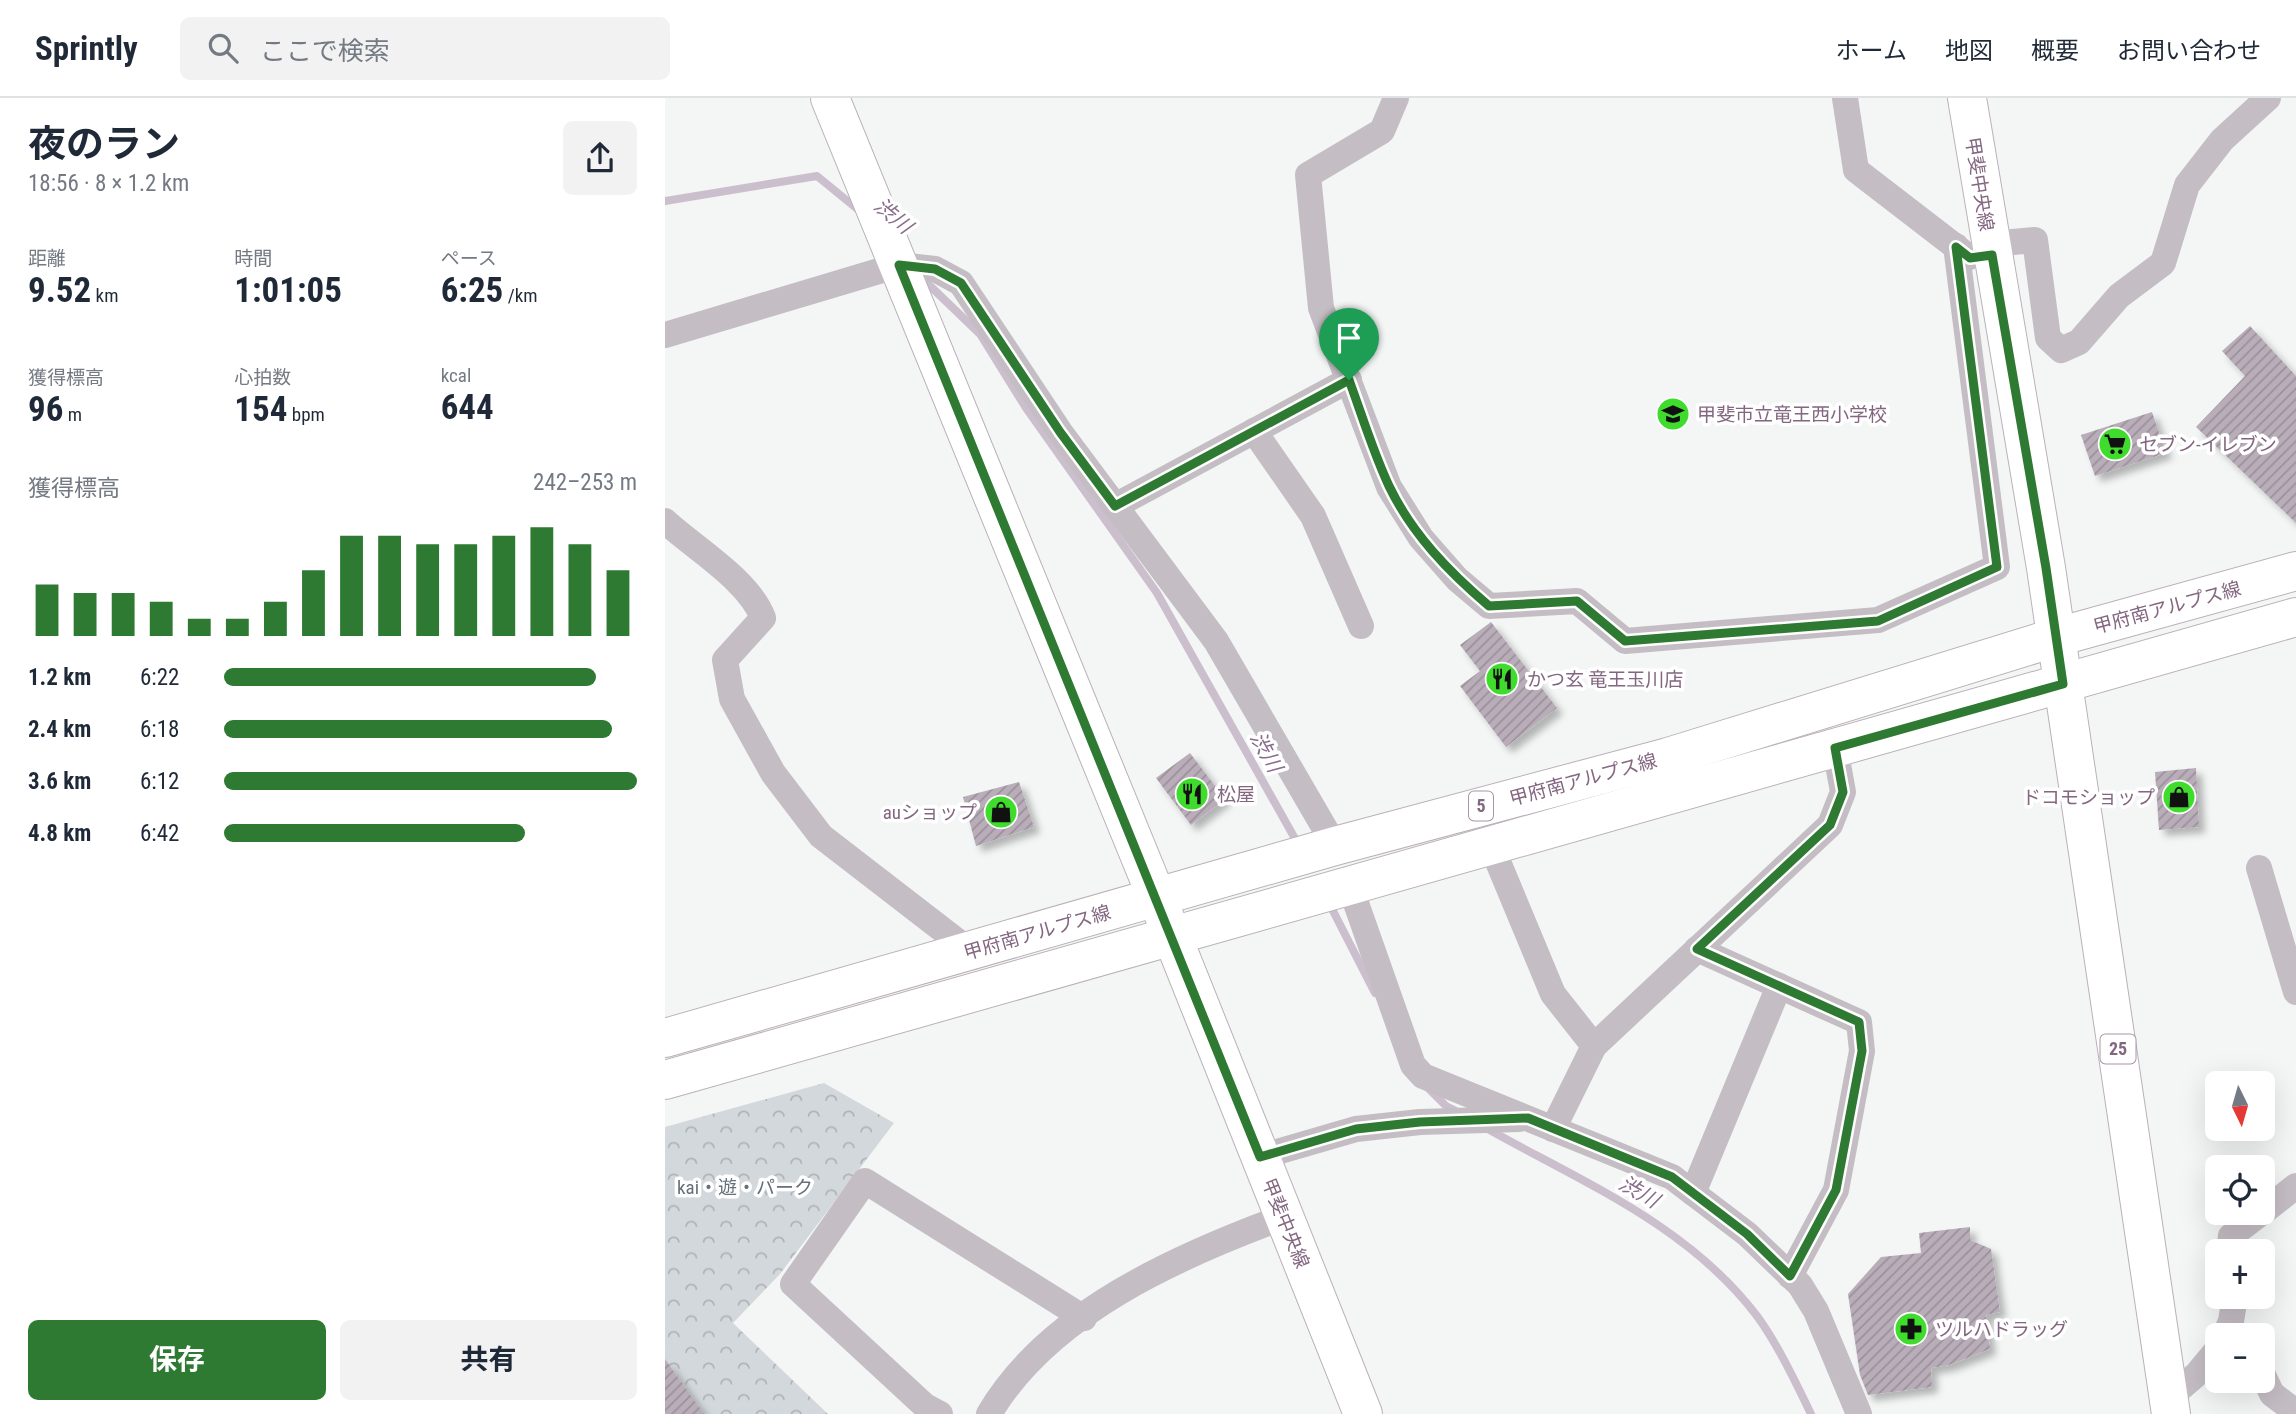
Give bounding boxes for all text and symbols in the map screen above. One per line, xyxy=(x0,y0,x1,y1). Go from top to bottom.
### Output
search box xyxy=(180,17,670,80)
text: Sprintly xyxy=(35,29,138,68)
icon: search xyxy=(204,29,242,67)
text: ここで検索 xyxy=(260,36,390,66)
text: ホーム xyxy=(1836,37,1907,65)
text: 地図 xyxy=(1945,37,1993,65)
text: 概要 xyxy=(2031,37,2079,65)
text: お問い合わせ xyxy=(2117,37,2261,65)
button: share xyxy=(563,121,637,195)
text: 夜のラン xyxy=(28,122,180,166)
street label: 甲斐中央線 xyxy=(1961,135,1998,233)
text: 18:56 · 8 × 1.2 km xyxy=(28,170,189,197)
water label: 渋川 xyxy=(869,193,918,240)
text: 距離 xyxy=(28,247,66,270)
text: 時間 xyxy=(234,247,272,270)
text: ペース xyxy=(441,247,497,270)
text: 9.52 xyxy=(28,270,91,311)
text: 1:01:05 xyxy=(234,270,342,311)
text: 6:25 xyxy=(441,270,503,311)
text: km xyxy=(91,284,118,307)
text: /km xyxy=(503,284,538,307)
pin xyxy=(1319,308,1379,380)
icon: arrive xyxy=(1330,319,1368,357)
text: kcal xyxy=(441,364,471,387)
text: 獲得標高 xyxy=(28,366,104,389)
text: 心拍数 xyxy=(234,366,291,389)
text: 644 xyxy=(441,387,494,428)
text: 96 xyxy=(28,389,63,430)
text: 154 xyxy=(234,389,287,430)
school or university icon: 甲斐市立竜王西小学校 xyxy=(1654,395,1692,433)
text: m xyxy=(63,403,82,426)
text: bpm xyxy=(287,403,325,426)
place label: 甲斐市立竜王西小学校 xyxy=(1697,403,1887,426)
supermarket icon: セブン-イレブン xyxy=(2096,425,2134,463)
place label: セブン-イレブン xyxy=(2139,433,2277,456)
text: 242–253 m xyxy=(533,469,637,496)
text: 獲得標高 xyxy=(28,475,120,502)
street label: 甲府南アルプス線 xyxy=(2091,577,2243,638)
restaurant icon: かつ玄 竜王玉川店 xyxy=(1483,660,1521,698)
text: 1.2 km xyxy=(28,664,91,691)
text: 6:22 xyxy=(140,664,179,691)
place label: かつ玄 竜王玉川店 xyxy=(1527,668,1683,691)
text: 2.4 km xyxy=(28,716,91,743)
text: 6:18 xyxy=(140,716,179,743)
water label: 渋川 xyxy=(1245,728,1288,778)
street label: 甲府南アルプス線 xyxy=(1507,749,1659,810)
text: 3.6 km xyxy=(28,768,91,795)
text: 6:12 xyxy=(140,768,179,795)
restaurant icon: 松屋 xyxy=(1173,775,1211,813)
shop icon: ドコモショップ xyxy=(2160,778,2198,816)
place label: 松屋 xyxy=(1217,783,1255,806)
place label: ドコモショップ xyxy=(2022,786,2155,809)
road number: 5 xyxy=(1469,792,1493,820)
shop icon: auショップ xyxy=(982,793,1020,831)
place label: auショップ xyxy=(883,801,977,824)
text: 4.8 km xyxy=(28,820,91,847)
text: 6:42 xyxy=(140,820,179,847)
street label: 甲府南アルプス線 xyxy=(961,901,1113,964)
road number: 25 xyxy=(2101,1034,2135,1064)
north arrow xyxy=(2205,1071,2275,1141)
map controls xyxy=(2205,1071,2275,1393)
button: locate xyxy=(2205,1155,2275,1225)
water label: 渋川 xyxy=(1615,1171,1665,1214)
street label: 甲斐中央線 xyxy=(1257,1175,1314,1272)
park label: kai・遊・パーク xyxy=(677,1176,813,1199)
button: + xyxy=(2205,1239,2275,1309)
pharmacy icon: ツルハドラッグ xyxy=(1892,1310,1930,1348)
place label: ツルハドラッグ xyxy=(1935,1318,2068,1341)
button: 保存 xyxy=(28,1320,326,1400)
button: 共有 xyxy=(340,1320,637,1400)
button: − xyxy=(2205,1323,2275,1393)

